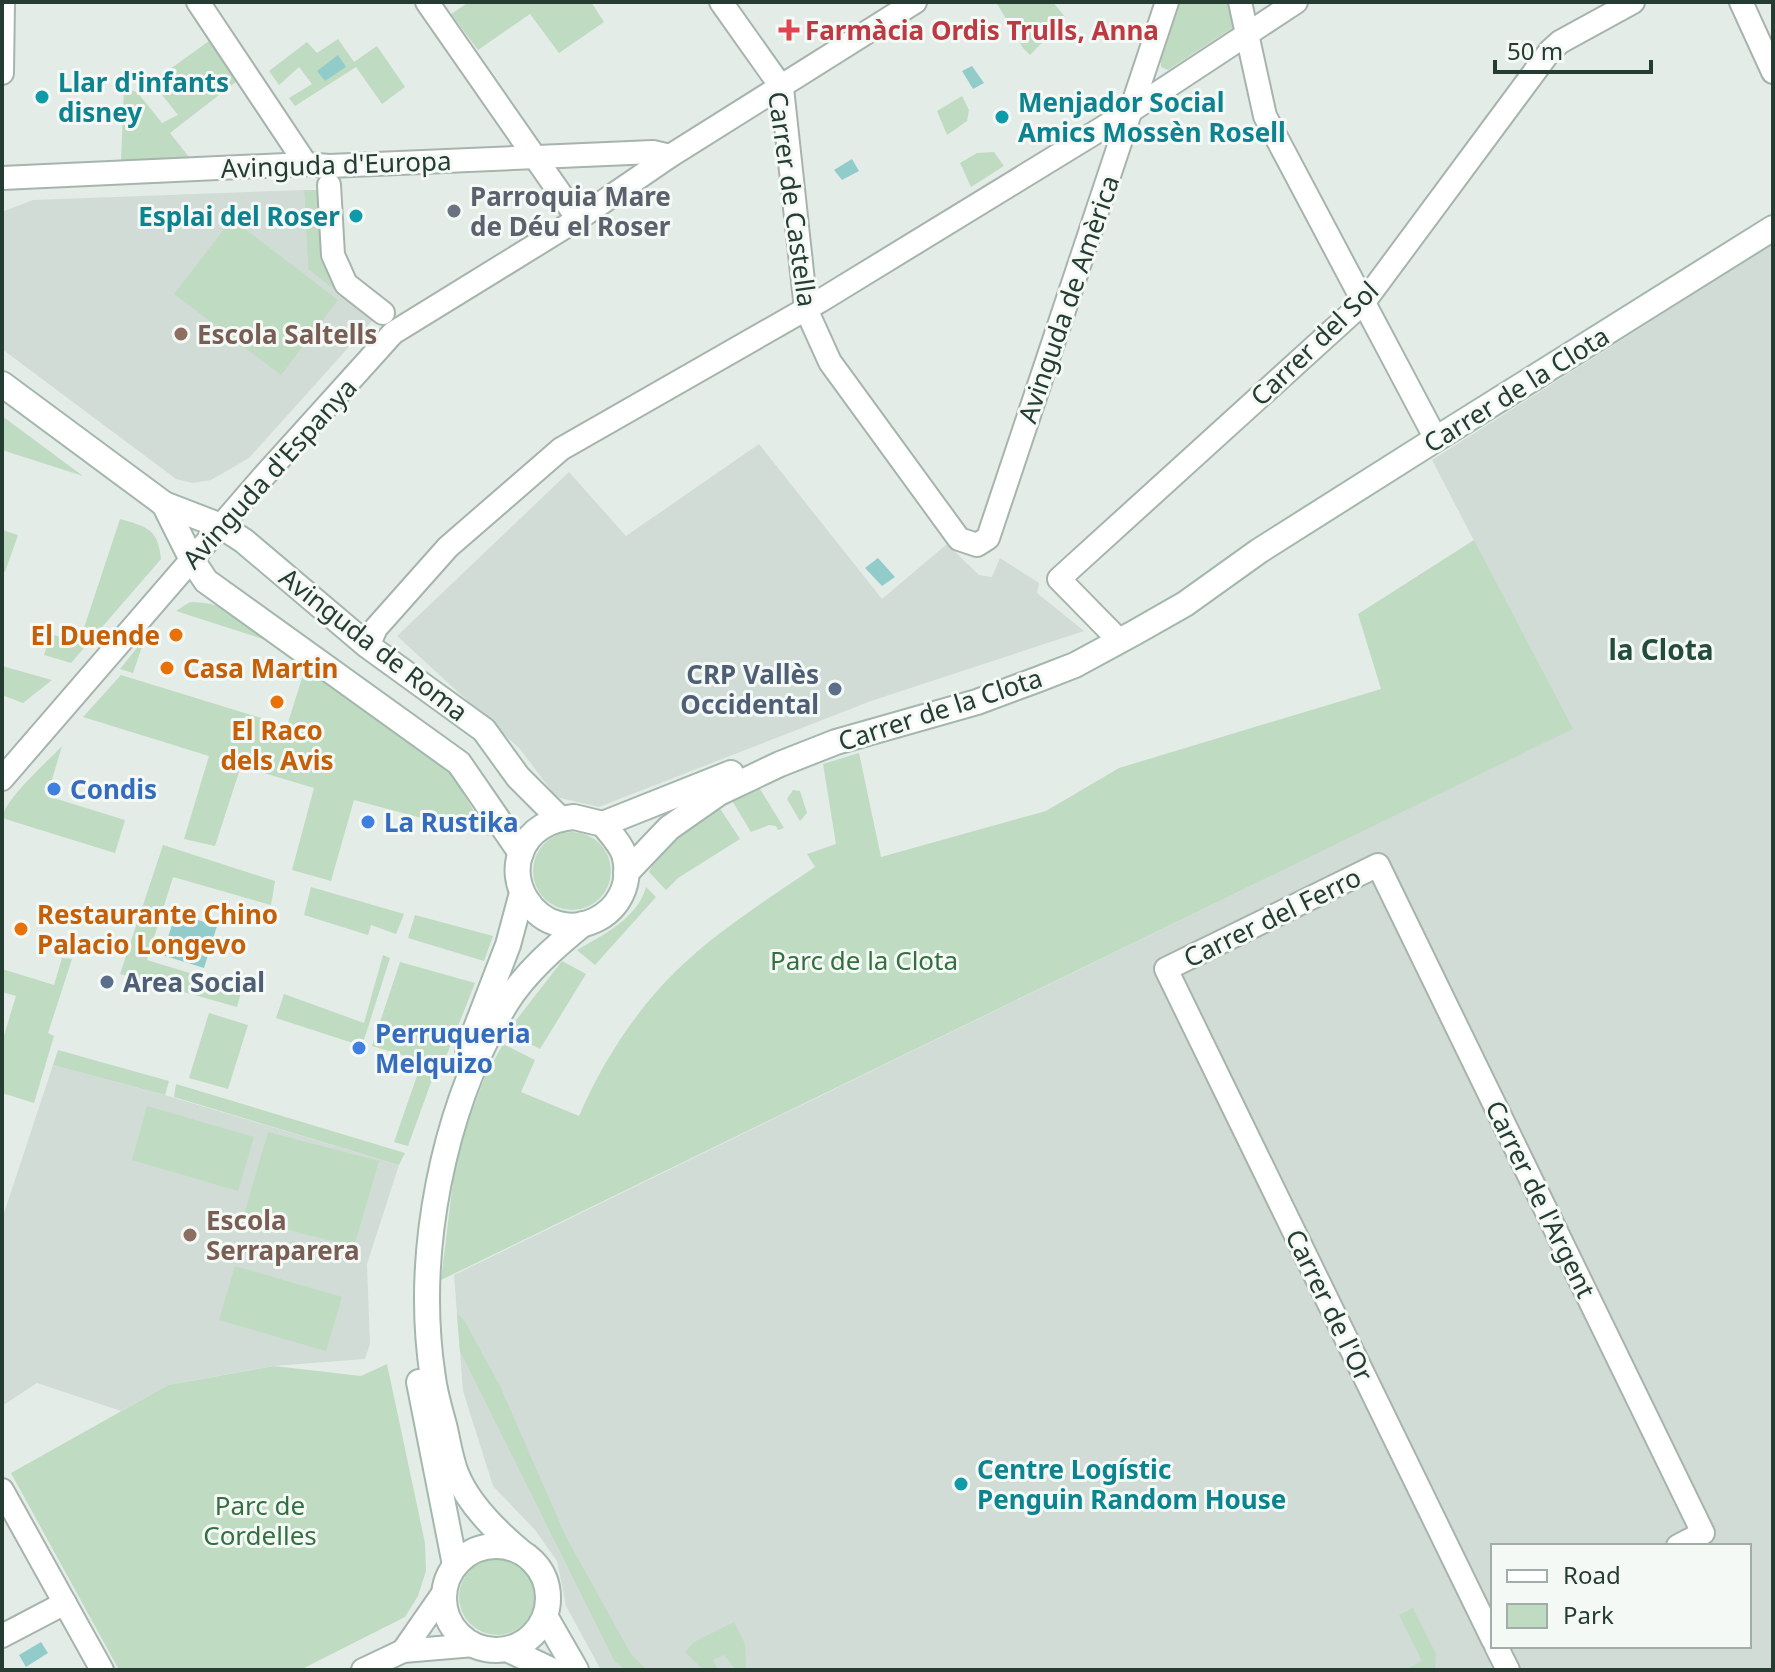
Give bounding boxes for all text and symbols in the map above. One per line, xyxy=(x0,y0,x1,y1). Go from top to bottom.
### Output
place label: Farmàcia Ordis Trulls, Anna xyxy=(805,12,1159,48)
marker: Farmàcia Ordis Trulls, Anna xyxy=(780,21,798,39)
scale bar xyxy=(1495,24,1651,74)
text: 50 m xyxy=(1507,34,1563,67)
place label: Llar d'infants disney xyxy=(58,64,229,130)
place label: Menjador Social Amics Mossèn Rosell xyxy=(1018,84,1286,150)
marker: Llar d'infants disney xyxy=(33,88,51,106)
street label: Carrer de Castella xyxy=(760,89,826,309)
marker: Menjador Social Amics Mossèn Rosell xyxy=(993,108,1011,126)
street label: Avinguda d'Europa xyxy=(220,142,452,186)
street label: Avinguda de Amèrica xyxy=(1009,170,1127,428)
place label: Parroquia Mare de Déu el Roser xyxy=(470,178,671,244)
place label: Esplai del Roser xyxy=(138,198,340,234)
marker: Parroquia Mare de Déu el Roser xyxy=(445,202,463,220)
marker: Esplai del Roser xyxy=(347,207,365,225)
street label: Carrer del Sol xyxy=(1242,273,1386,413)
place label: Escola Saltells xyxy=(197,316,377,352)
street label: Carrer de la Clota xyxy=(1416,317,1616,461)
marker: Escola Saltells xyxy=(172,325,190,343)
street label: Avinguda d'Espanya xyxy=(174,370,364,576)
street label: Avinguda de Roma xyxy=(272,559,476,729)
place label: El Duende xyxy=(31,617,160,653)
marker: El Duende xyxy=(167,626,185,644)
district label: la Clota xyxy=(1608,630,1714,668)
place label: Casa Martin xyxy=(183,650,338,686)
place label: CRP Vallès Occidental xyxy=(680,656,819,722)
marker: Casa Martin xyxy=(158,659,176,677)
street label: Carrer de la Clota xyxy=(833,659,1047,759)
marker: CRP Vallès Occidental xyxy=(826,680,844,698)
marker: El Raco dels Avis xyxy=(268,693,286,711)
place label: El Raco dels Avis xyxy=(220,712,334,778)
place label: Condis xyxy=(70,771,157,807)
marker: Condis xyxy=(45,780,63,798)
place label: La Rustika xyxy=(384,804,519,840)
marker: La Rustika xyxy=(359,813,377,831)
street label: Carrer del Ferro xyxy=(1177,858,1367,976)
place label: Restaurante Chino Palacio Longevo xyxy=(37,896,278,962)
marker: Restaurante Chino Palacio Longevo xyxy=(12,920,30,938)
park label: Parc de la Clota xyxy=(770,942,958,978)
place label: Area Social xyxy=(123,964,265,1000)
marker: Area Social xyxy=(98,973,116,991)
place label: Perruqueria Melquizo xyxy=(375,1015,531,1081)
marker: Perruqueria Melquizo xyxy=(350,1039,368,1057)
street label: Carrer de l'Argent xyxy=(1478,1094,1604,1304)
place label: Escola Serraparera xyxy=(206,1202,359,1268)
street label: Carrer de l'Or xyxy=(1278,1223,1382,1387)
marker: Escola Serraparera xyxy=(181,1226,199,1244)
place label: Centre Logístic Penguin Random House xyxy=(977,1451,1286,1517)
marker: Centre Logístic Penguin Random House xyxy=(952,1475,970,1493)
park label: Parc de Cordelles xyxy=(203,1487,317,1553)
legend xyxy=(1491,1544,1751,1648)
text: Road xyxy=(1563,1558,1621,1591)
text: Park xyxy=(1563,1598,1614,1631)

